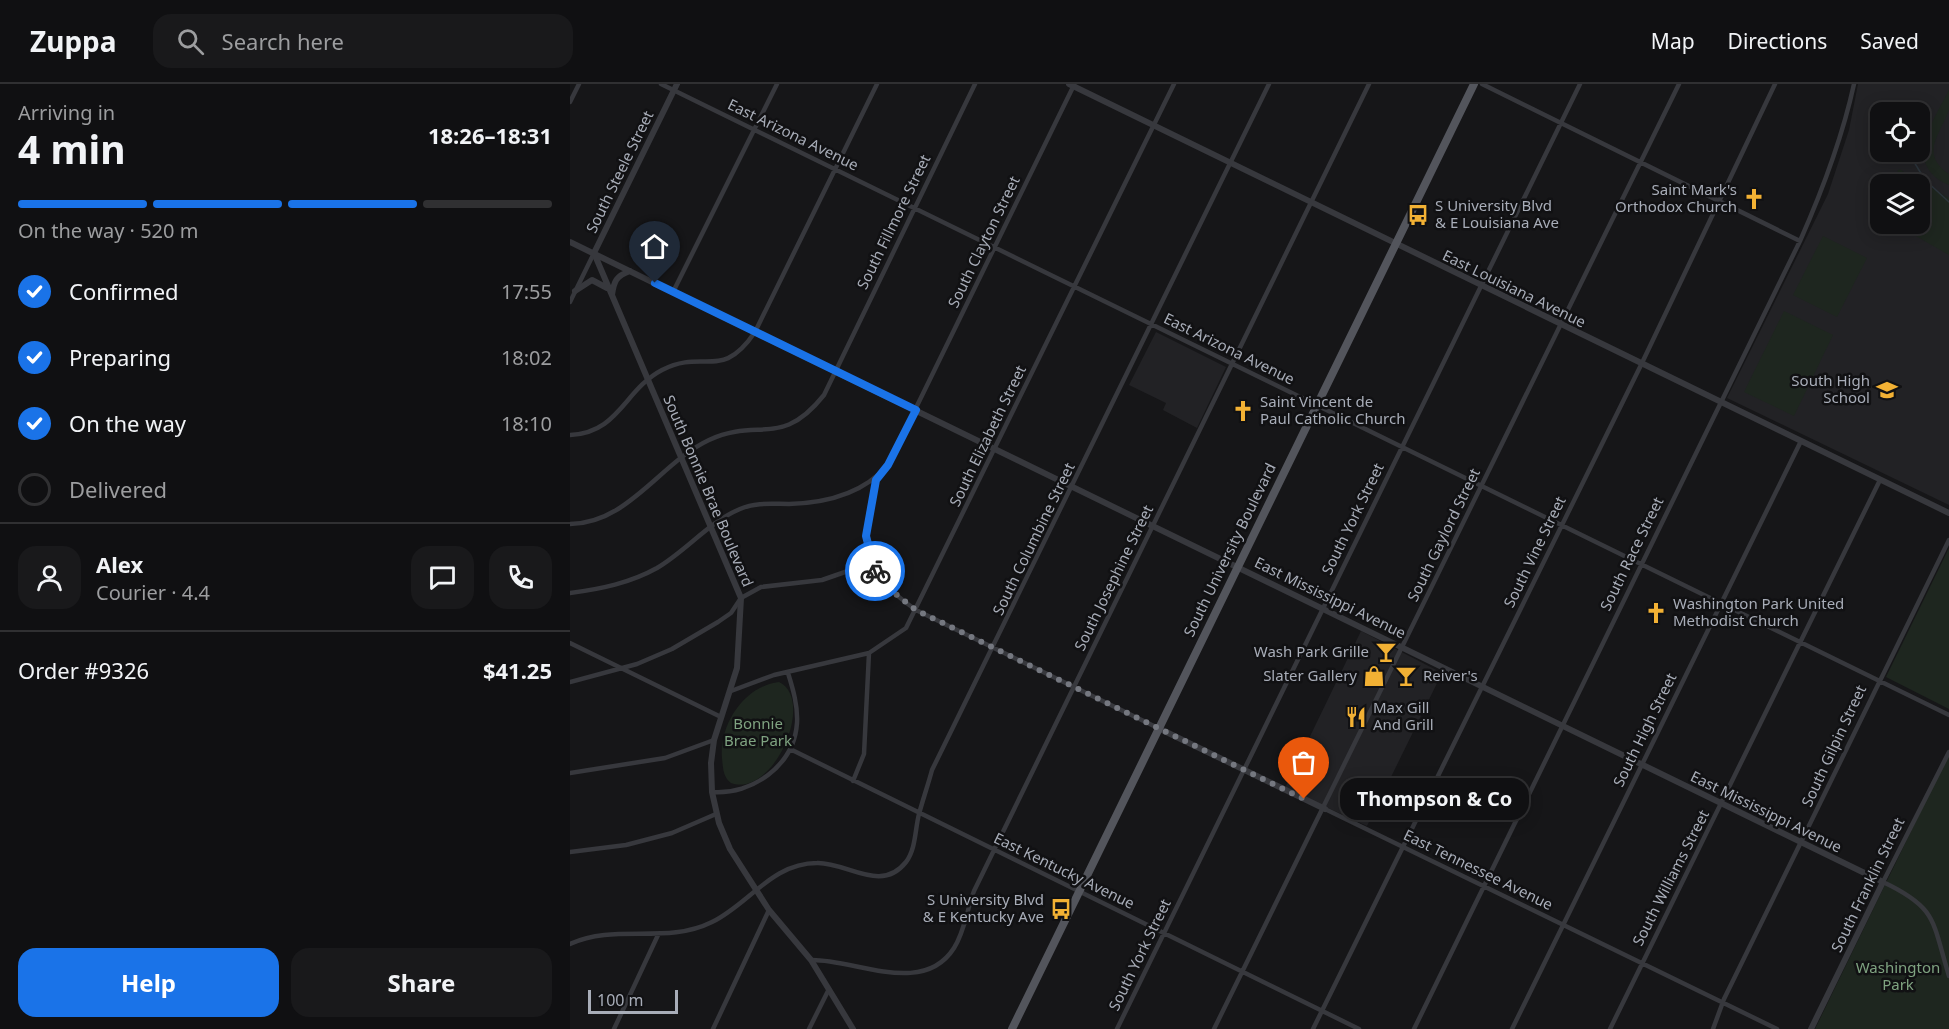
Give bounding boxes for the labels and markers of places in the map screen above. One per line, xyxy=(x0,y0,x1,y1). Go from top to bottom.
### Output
place label: Saint Mark's Orthodox Church xyxy=(1615,179,1737,216)
church icon: Saint Mark's Orthodox Church xyxy=(1742,187,1766,211)
place label: S University Blvd & E Louisiana Ave xyxy=(1435,195,1559,232)
bus stop icon: S University Blvd & E Louisiana Ave xyxy=(1406,203,1430,227)
pin xyxy=(629,221,680,283)
place label: South High School xyxy=(1791,370,1870,407)
school or university icon: South High School xyxy=(1875,378,1899,402)
place label: Saint Vincent de Paul Catholic Church xyxy=(1260,391,1405,428)
church icon: Saint Vincent de Paul Catholic Church xyxy=(1231,399,1255,423)
place label: Washington Park United Methodist Church xyxy=(1673,593,1844,630)
church icon: Washington Park United Methodist Church xyxy=(1644,601,1668,625)
bar icon: Wash Park Grille xyxy=(1374,640,1398,664)
place label: Wash Park Grille xyxy=(1254,641,1369,661)
shop icon: Slater Gallery xyxy=(1362,664,1386,688)
bar icon: Reiver's xyxy=(1394,664,1418,688)
place label: Slater Gallery xyxy=(1263,665,1357,685)
place label: Reiver's xyxy=(1423,665,1478,685)
place label: Max Gill And Grill xyxy=(1373,697,1434,734)
restaurant icon: Max Gill And Grill xyxy=(1344,705,1368,729)
pin xyxy=(1278,737,1329,799)
callout: Thompson & Co xyxy=(1340,778,1529,820)
place label: S University Blvd & E Kentucky Ave xyxy=(923,889,1044,926)
bus stop icon: S University Blvd & E Kentucky Ave xyxy=(1049,897,1073,921)

